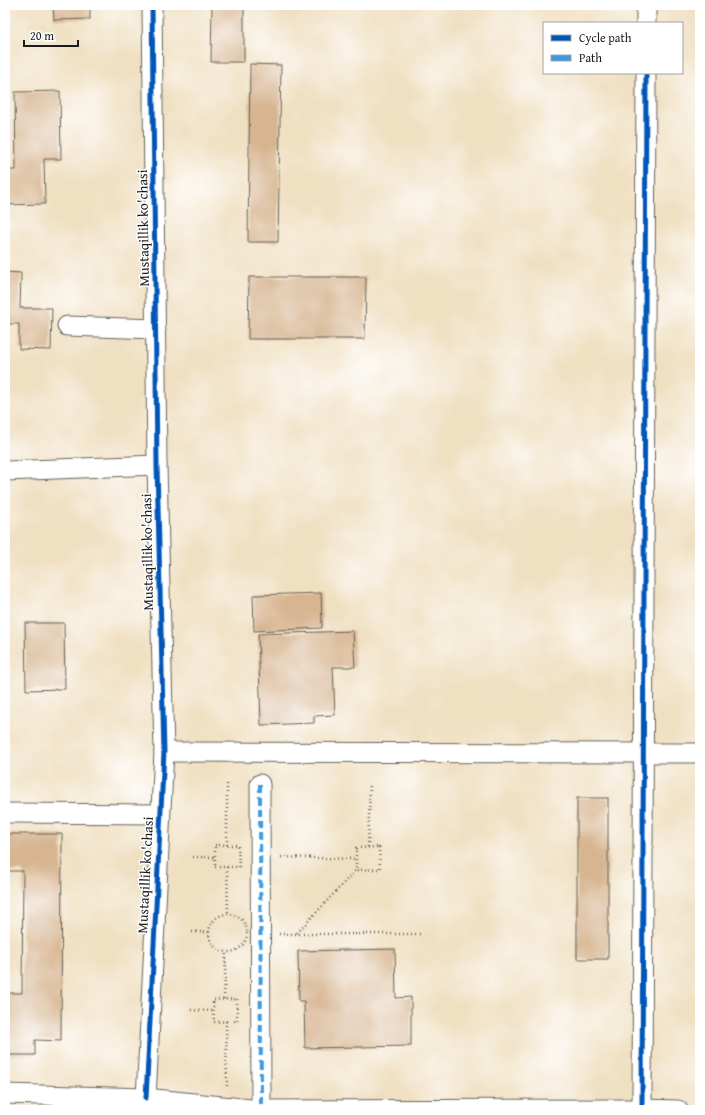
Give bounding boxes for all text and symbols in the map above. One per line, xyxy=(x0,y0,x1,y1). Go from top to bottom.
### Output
scale bar xyxy=(24,22,78,48)
legend xyxy=(543,22,683,74)
text: 20 m xyxy=(30,27,54,44)
text: Cycle path xyxy=(579,29,632,46)
text: Path xyxy=(579,49,602,66)
street label: Mustaqillik ko'chasi xyxy=(132,169,154,287)
street label: Mustaqillik ko'chasi xyxy=(136,493,158,611)
street label: Mustaqillik ko'chasi xyxy=(132,816,158,934)

